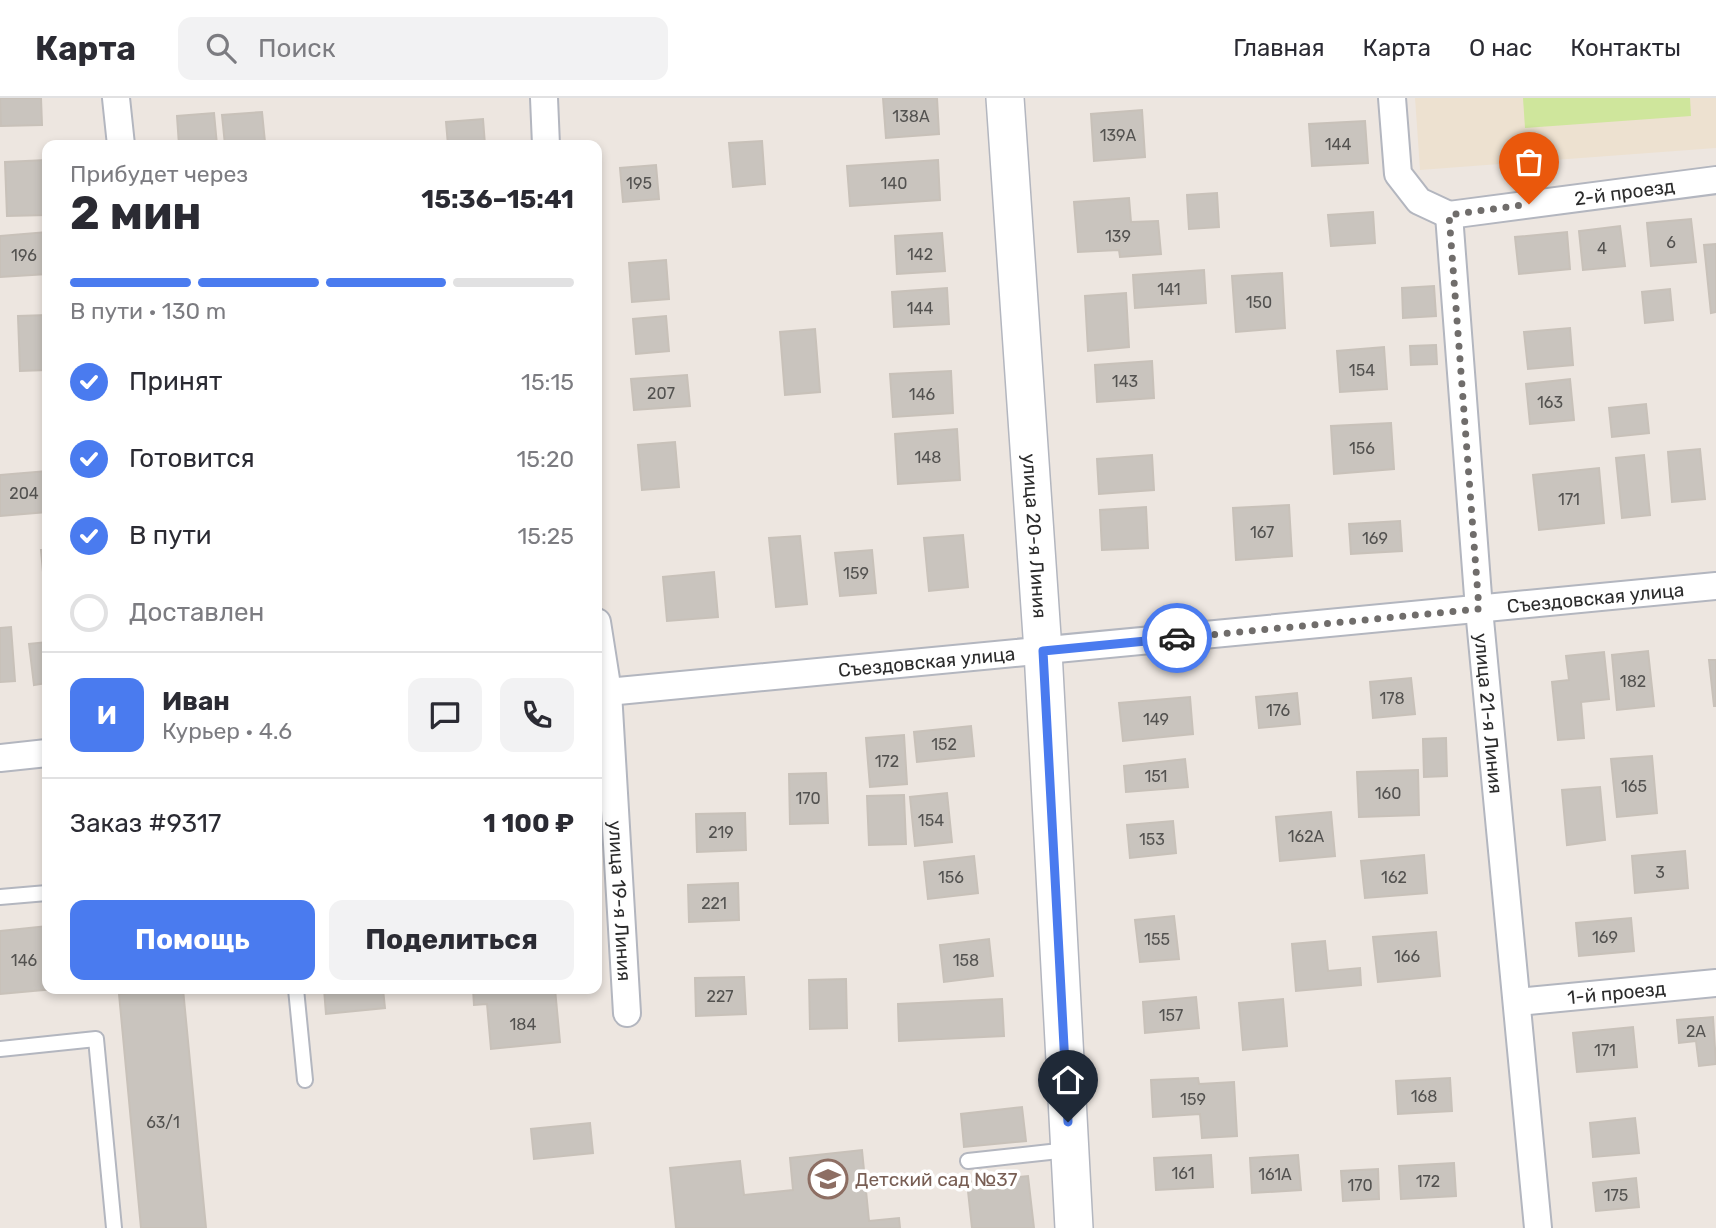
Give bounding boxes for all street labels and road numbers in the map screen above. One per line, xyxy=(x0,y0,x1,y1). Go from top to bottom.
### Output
street label: 2-й проезд xyxy=(1573,174,1676,210)
street label: улица 20-я Линия xyxy=(1018,453,1052,619)
street label: Съездовская улица xyxy=(1506,578,1685,617)
street label: улица 21-я Линия xyxy=(1470,632,1508,795)
street label: Съездовская улица xyxy=(837,642,1016,681)
street label: улица 19-я Линия xyxy=(604,820,637,982)
street label: 1-й проезд xyxy=(1566,976,1667,1009)

